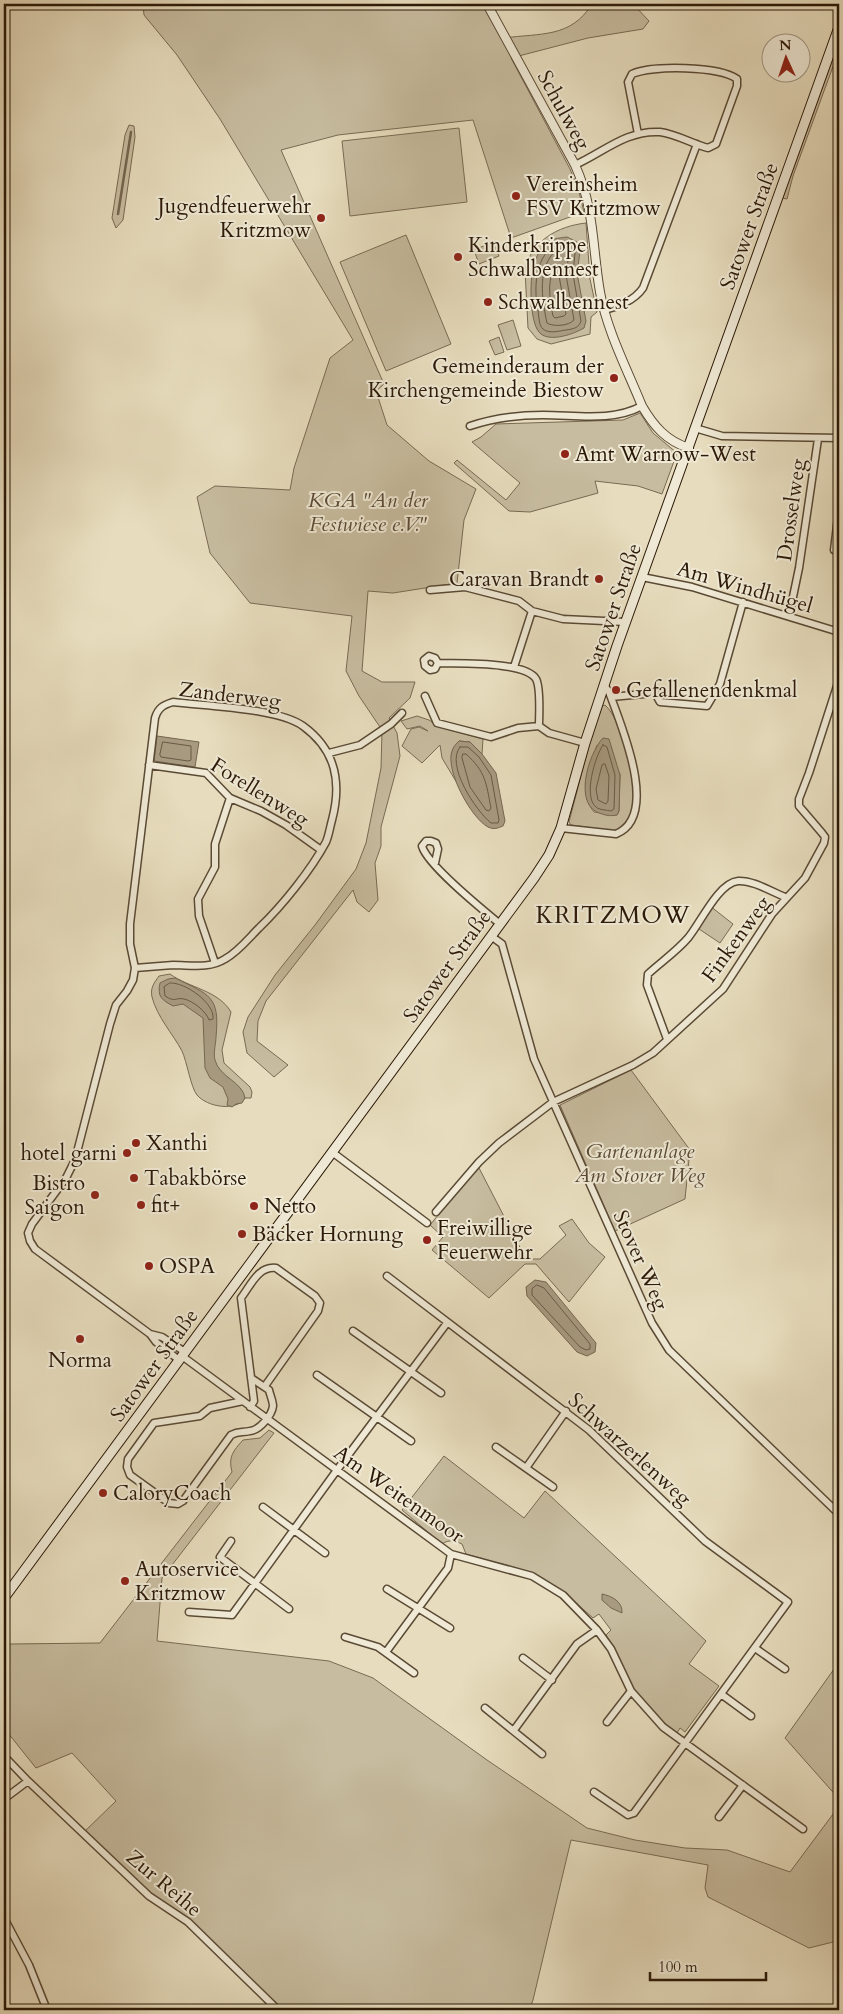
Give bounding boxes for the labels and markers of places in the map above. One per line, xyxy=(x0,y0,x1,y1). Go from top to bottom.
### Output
place label: Vereinsheim FSV Kritzmow xyxy=(526,170,661,223)
marker: Vereinsheim FSV Kritzmow xyxy=(510,190,522,202)
place label: Jugendfeuerwehr Kritzmow xyxy=(155,192,311,245)
marker: Jugendfeuerwehr Kritzmow xyxy=(315,212,327,224)
place label: Kinderkrippe Schwalbennest xyxy=(468,231,599,284)
marker: Kinderkrippe Schwalbennest xyxy=(452,251,464,263)
place label: Schwalbennest xyxy=(498,288,629,317)
marker: Schwalbennest xyxy=(482,296,494,308)
place label: Gemeinderaum der Kirchengemeinde Biestow xyxy=(368,352,604,405)
marker: Gemeinderaum der Kirchengemeinde Biestow xyxy=(608,372,620,384)
place label: Amt Warnow-West xyxy=(575,440,756,469)
marker: Amt Warnow-West xyxy=(559,448,571,460)
place label: Caravan Brandt xyxy=(449,565,589,594)
marker: Caravan Brandt xyxy=(593,573,605,585)
place label: Gefallenendenkmal xyxy=(626,676,797,705)
marker: Gefallenendenkmal xyxy=(610,684,622,696)
place label: Xanthi xyxy=(146,1129,208,1158)
marker: Xanthi xyxy=(130,1137,142,1149)
place label: hotel garni xyxy=(21,1139,117,1168)
marker: hotel garni xyxy=(121,1147,133,1159)
place label: Tabakbörse xyxy=(144,1164,247,1193)
place label: Bistro Saigon xyxy=(24,1169,85,1222)
marker: Tabakbörse xyxy=(128,1172,140,1184)
marker: Bistro Saigon xyxy=(89,1189,101,1201)
place label: fit+ xyxy=(151,1191,180,1220)
place label: Netto xyxy=(264,1192,316,1221)
marker: fit+ xyxy=(135,1199,147,1211)
marker: Netto xyxy=(248,1200,260,1212)
place label: Freiwillige Feuerwehr xyxy=(437,1214,533,1267)
place label: Bäcker Hornung xyxy=(252,1220,403,1249)
marker: Bäcker Hornung xyxy=(236,1228,248,1240)
marker: Freiwillige Feuerwehr xyxy=(421,1234,433,1246)
place label: OSPA xyxy=(159,1252,215,1281)
marker: OSPA xyxy=(143,1260,155,1272)
marker: Norma xyxy=(74,1333,86,1345)
place label: Norma xyxy=(48,1346,112,1375)
place label: CaloryCoach xyxy=(113,1479,232,1508)
marker: CaloryCoach xyxy=(97,1487,109,1499)
place label: Autoservice Kritzmow xyxy=(135,1555,239,1608)
marker: Autoservice Kritzmow xyxy=(119,1575,131,1587)

